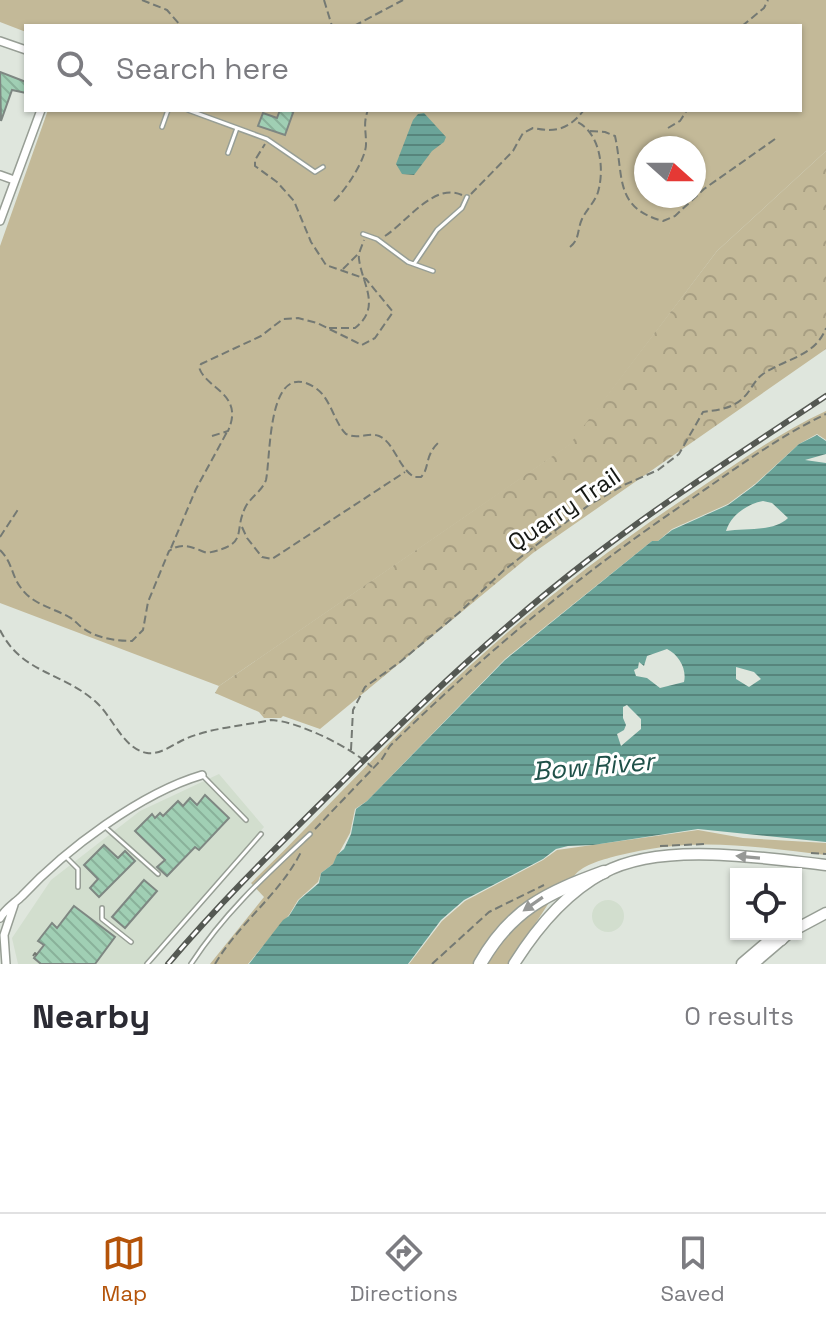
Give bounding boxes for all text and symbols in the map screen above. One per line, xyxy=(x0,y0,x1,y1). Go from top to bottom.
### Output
search box xyxy=(24,24,802,112)
icon: search xyxy=(52,46,96,90)
text: Search here xyxy=(116,49,289,88)
north arrow xyxy=(634,136,706,208)
street label: Quarry Trail xyxy=(502,460,626,558)
water label: Bow River xyxy=(531,743,658,788)
one-way arrow xyxy=(735,850,760,863)
map controls xyxy=(730,868,802,940)
button: locate xyxy=(730,868,802,940)
one-way arrow xyxy=(523,896,544,911)
text: Nearby xyxy=(32,995,150,1038)
text: 0 results xyxy=(684,999,794,1033)
tab: Map xyxy=(101,1231,147,1307)
tab: Directions xyxy=(350,1231,458,1307)
tab: Saved xyxy=(660,1231,725,1307)

